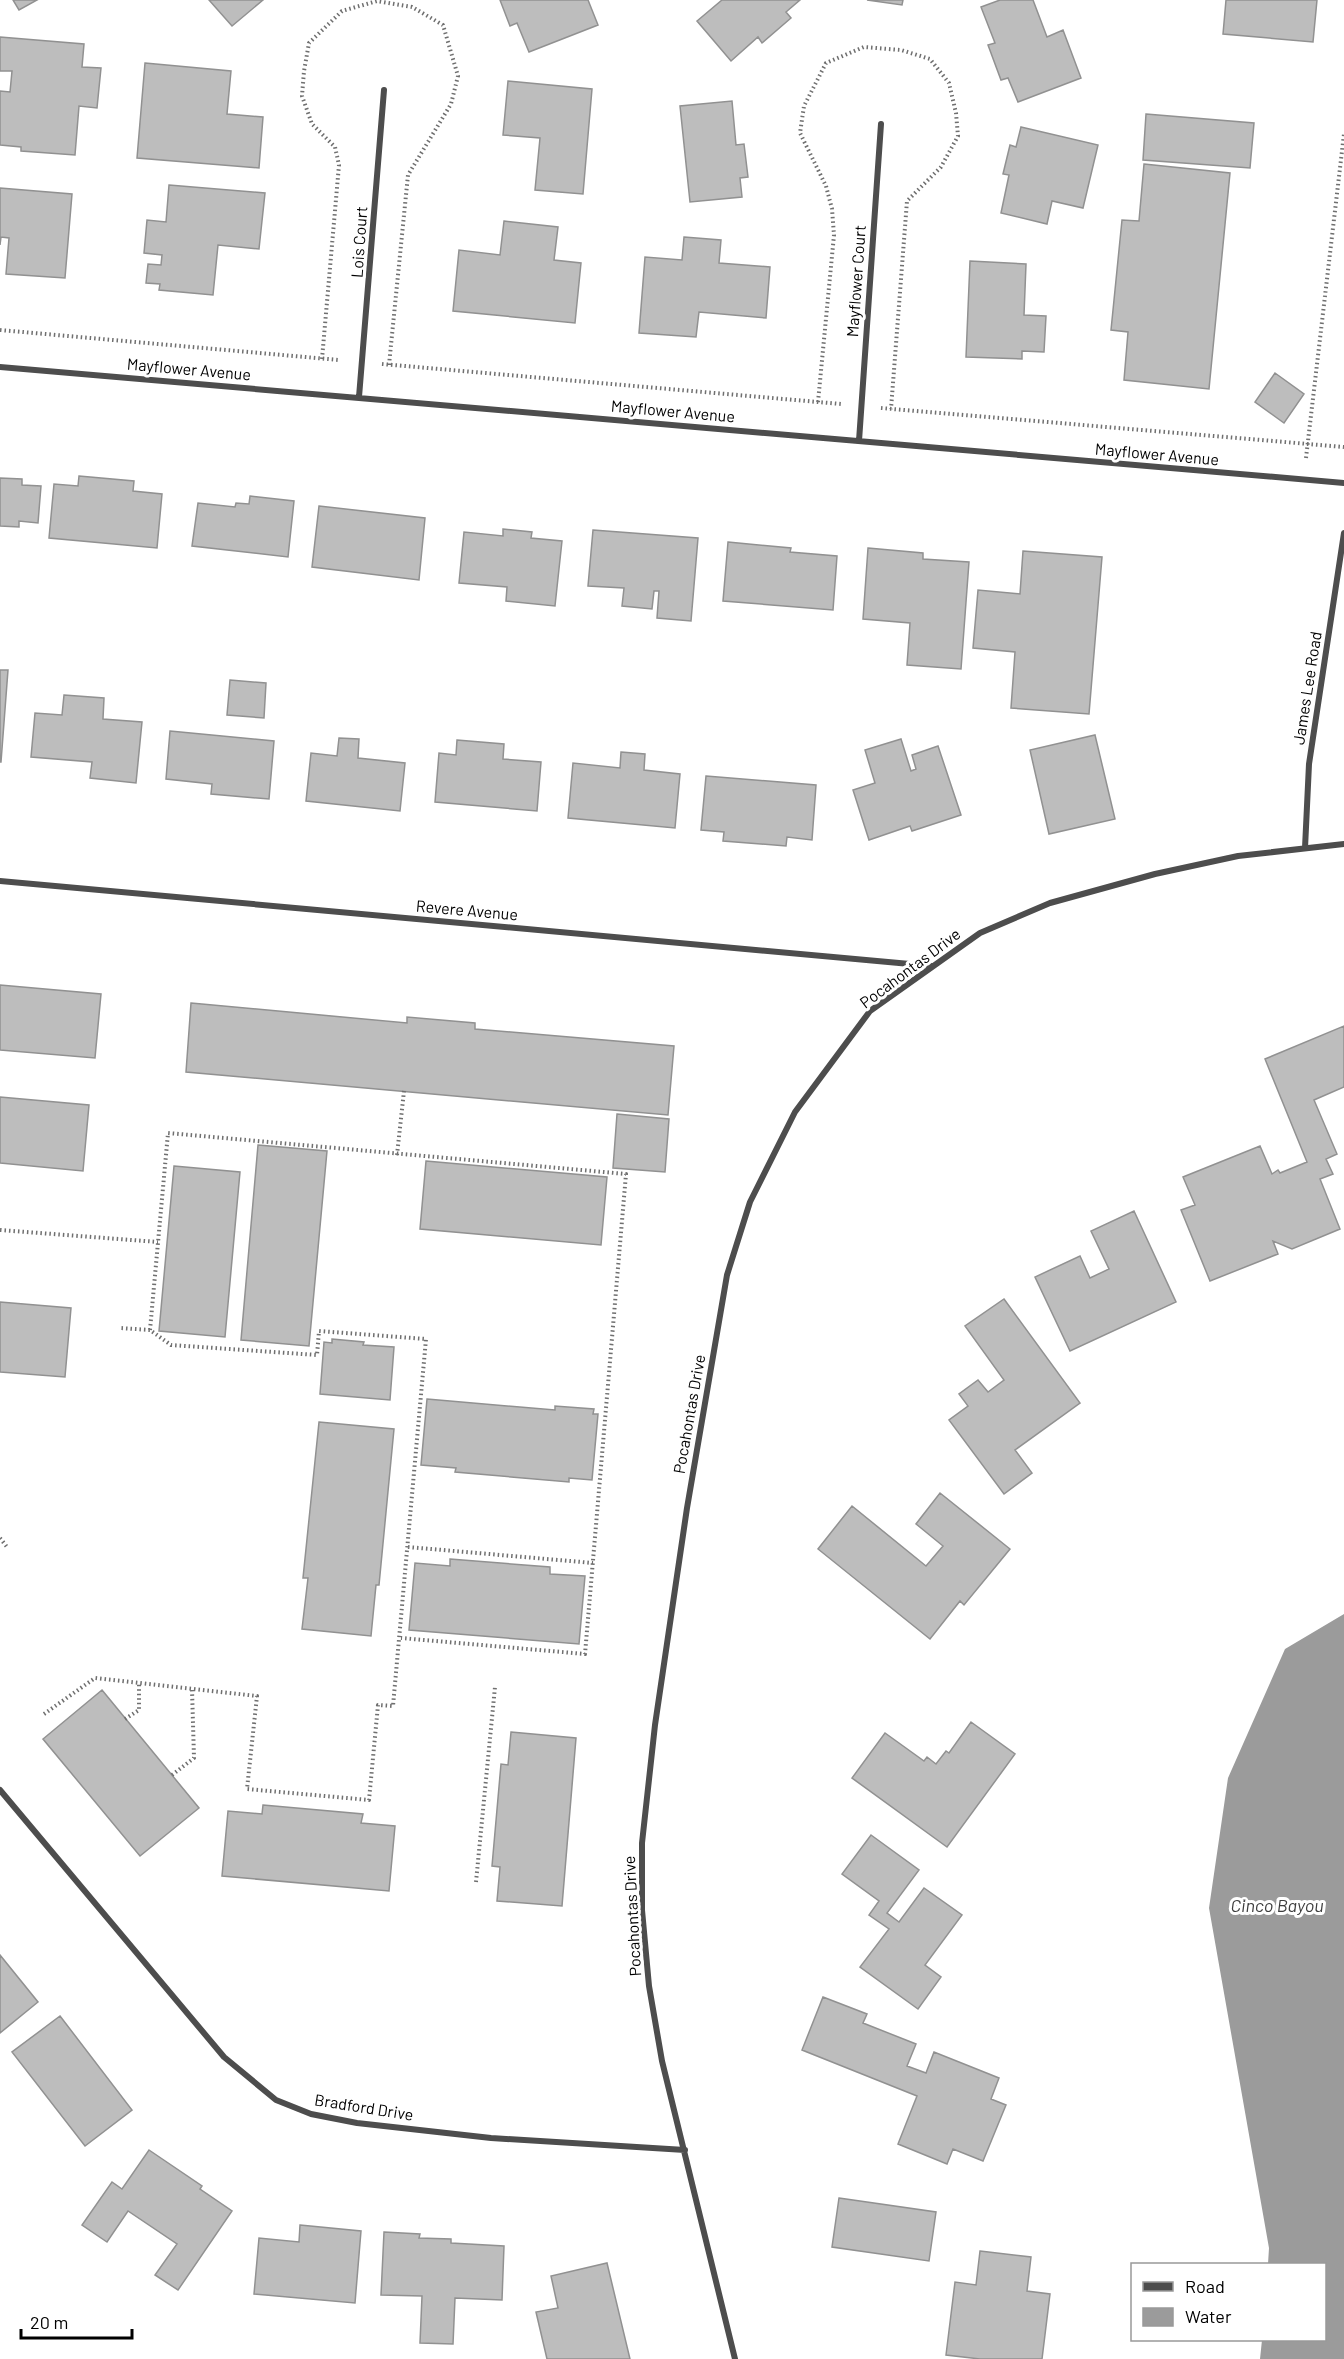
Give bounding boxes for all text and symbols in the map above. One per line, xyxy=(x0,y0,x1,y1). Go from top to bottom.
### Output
street label: Lois Court xyxy=(347,206,370,278)
street label: Mayflower Court xyxy=(842,224,869,338)
street label: Mayflower Avenue xyxy=(126,354,252,383)
street label: Mayflower Avenue xyxy=(610,396,736,425)
street label: Mayflower Avenue xyxy=(1094,439,1220,468)
street label: James Lee Road xyxy=(1288,630,1325,746)
street label: Revere Avenue xyxy=(415,896,519,923)
street label: Pocahontas Drive xyxy=(856,924,964,1012)
street label: Pocahontas Drive xyxy=(669,1353,708,1475)
street label: Pocahontas Drive xyxy=(619,1855,644,1977)
water label: Cinco Bayou xyxy=(1230,1894,1324,1916)
street label: Bradford Drive xyxy=(313,2089,415,2124)
legend xyxy=(1131,2263,1326,2341)
text: Road xyxy=(1185,2275,1225,2297)
scale bar xyxy=(21,2302,132,2340)
text: Water xyxy=(1185,2305,1232,2327)
text: 20 m xyxy=(30,2311,68,2333)

